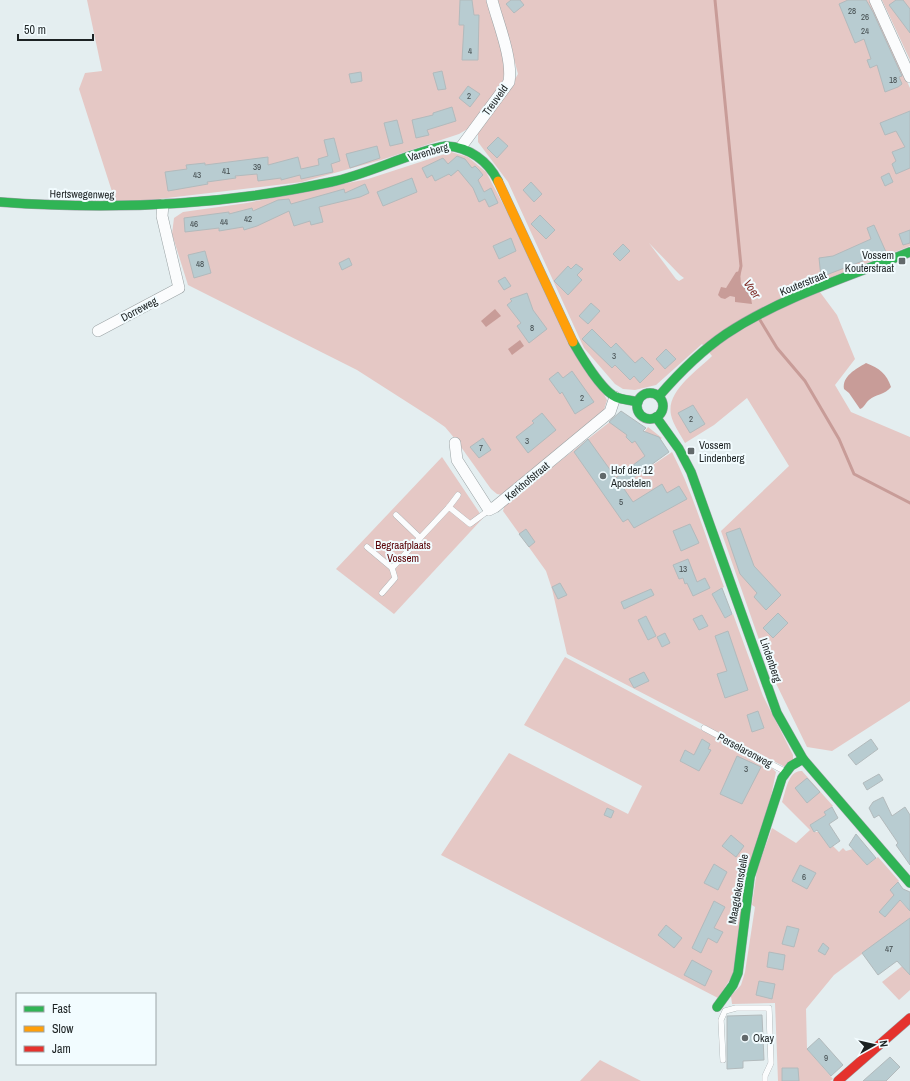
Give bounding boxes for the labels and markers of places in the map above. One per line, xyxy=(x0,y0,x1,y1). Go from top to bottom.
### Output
place label: Vossem Kouterstraat xyxy=(845,248,894,275)
marker: Vossem Kouterstraat xyxy=(897,256,907,266)
place label: Vossem Lindenberg xyxy=(699,438,745,465)
marker: Vossem Lindenberg xyxy=(686,446,696,456)
place label: Hof der 12 Apostelen xyxy=(610,463,653,490)
marker: Hof der 12 Apostelen xyxy=(598,471,608,481)
place label: Okay xyxy=(753,1031,775,1045)
marker: Okay xyxy=(740,1033,750,1043)

